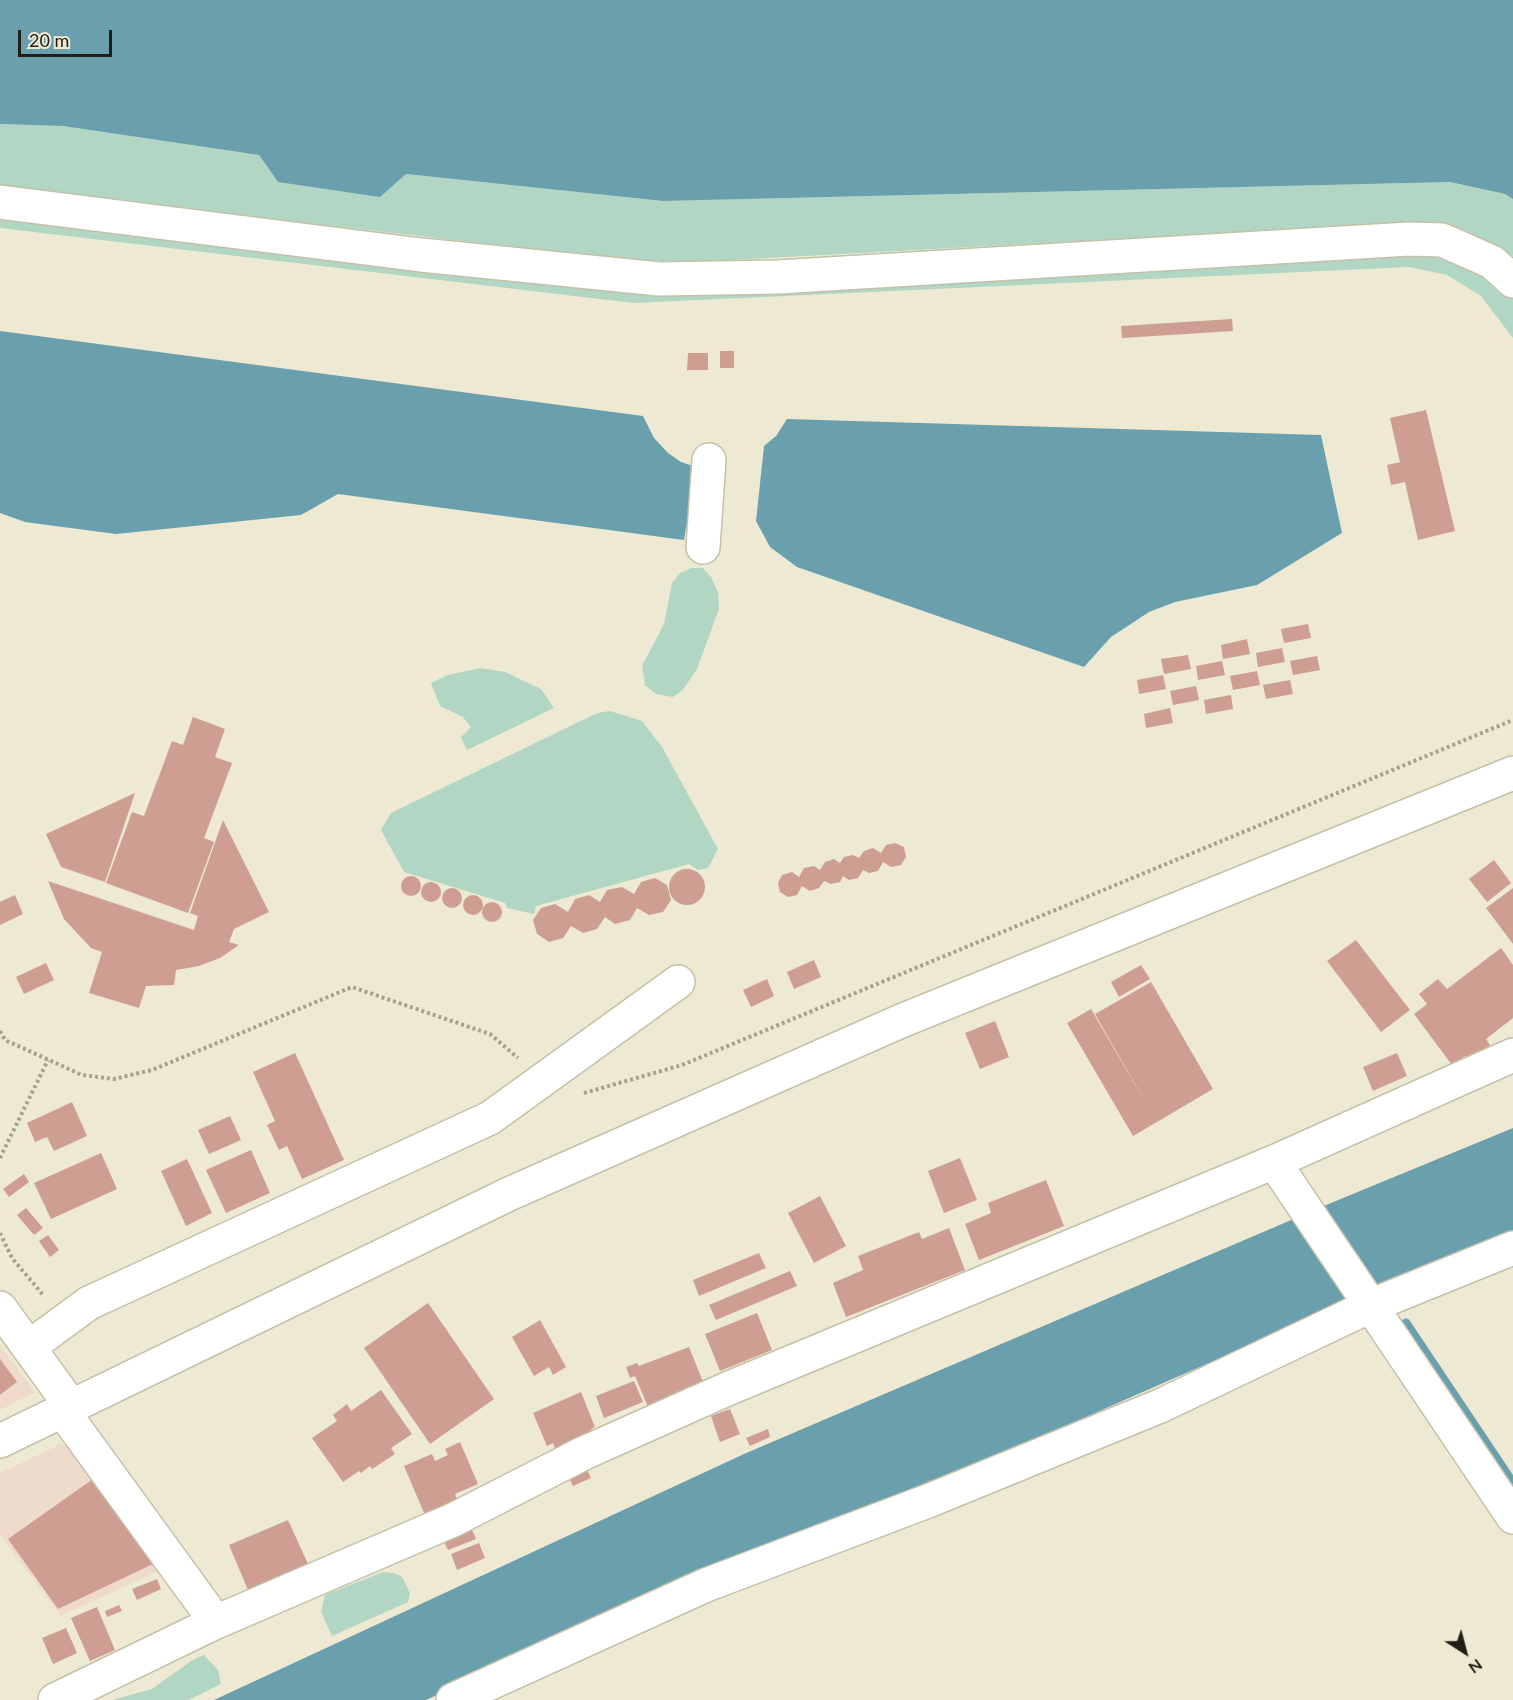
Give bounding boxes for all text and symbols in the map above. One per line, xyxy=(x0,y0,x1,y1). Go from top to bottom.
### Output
scale bar xyxy=(21,18,116,56)
text: 20 m xyxy=(29,29,69,51)
north arrow xyxy=(1435,1622,1495,1682)
text: N xyxy=(1465,1656,1486,1678)

